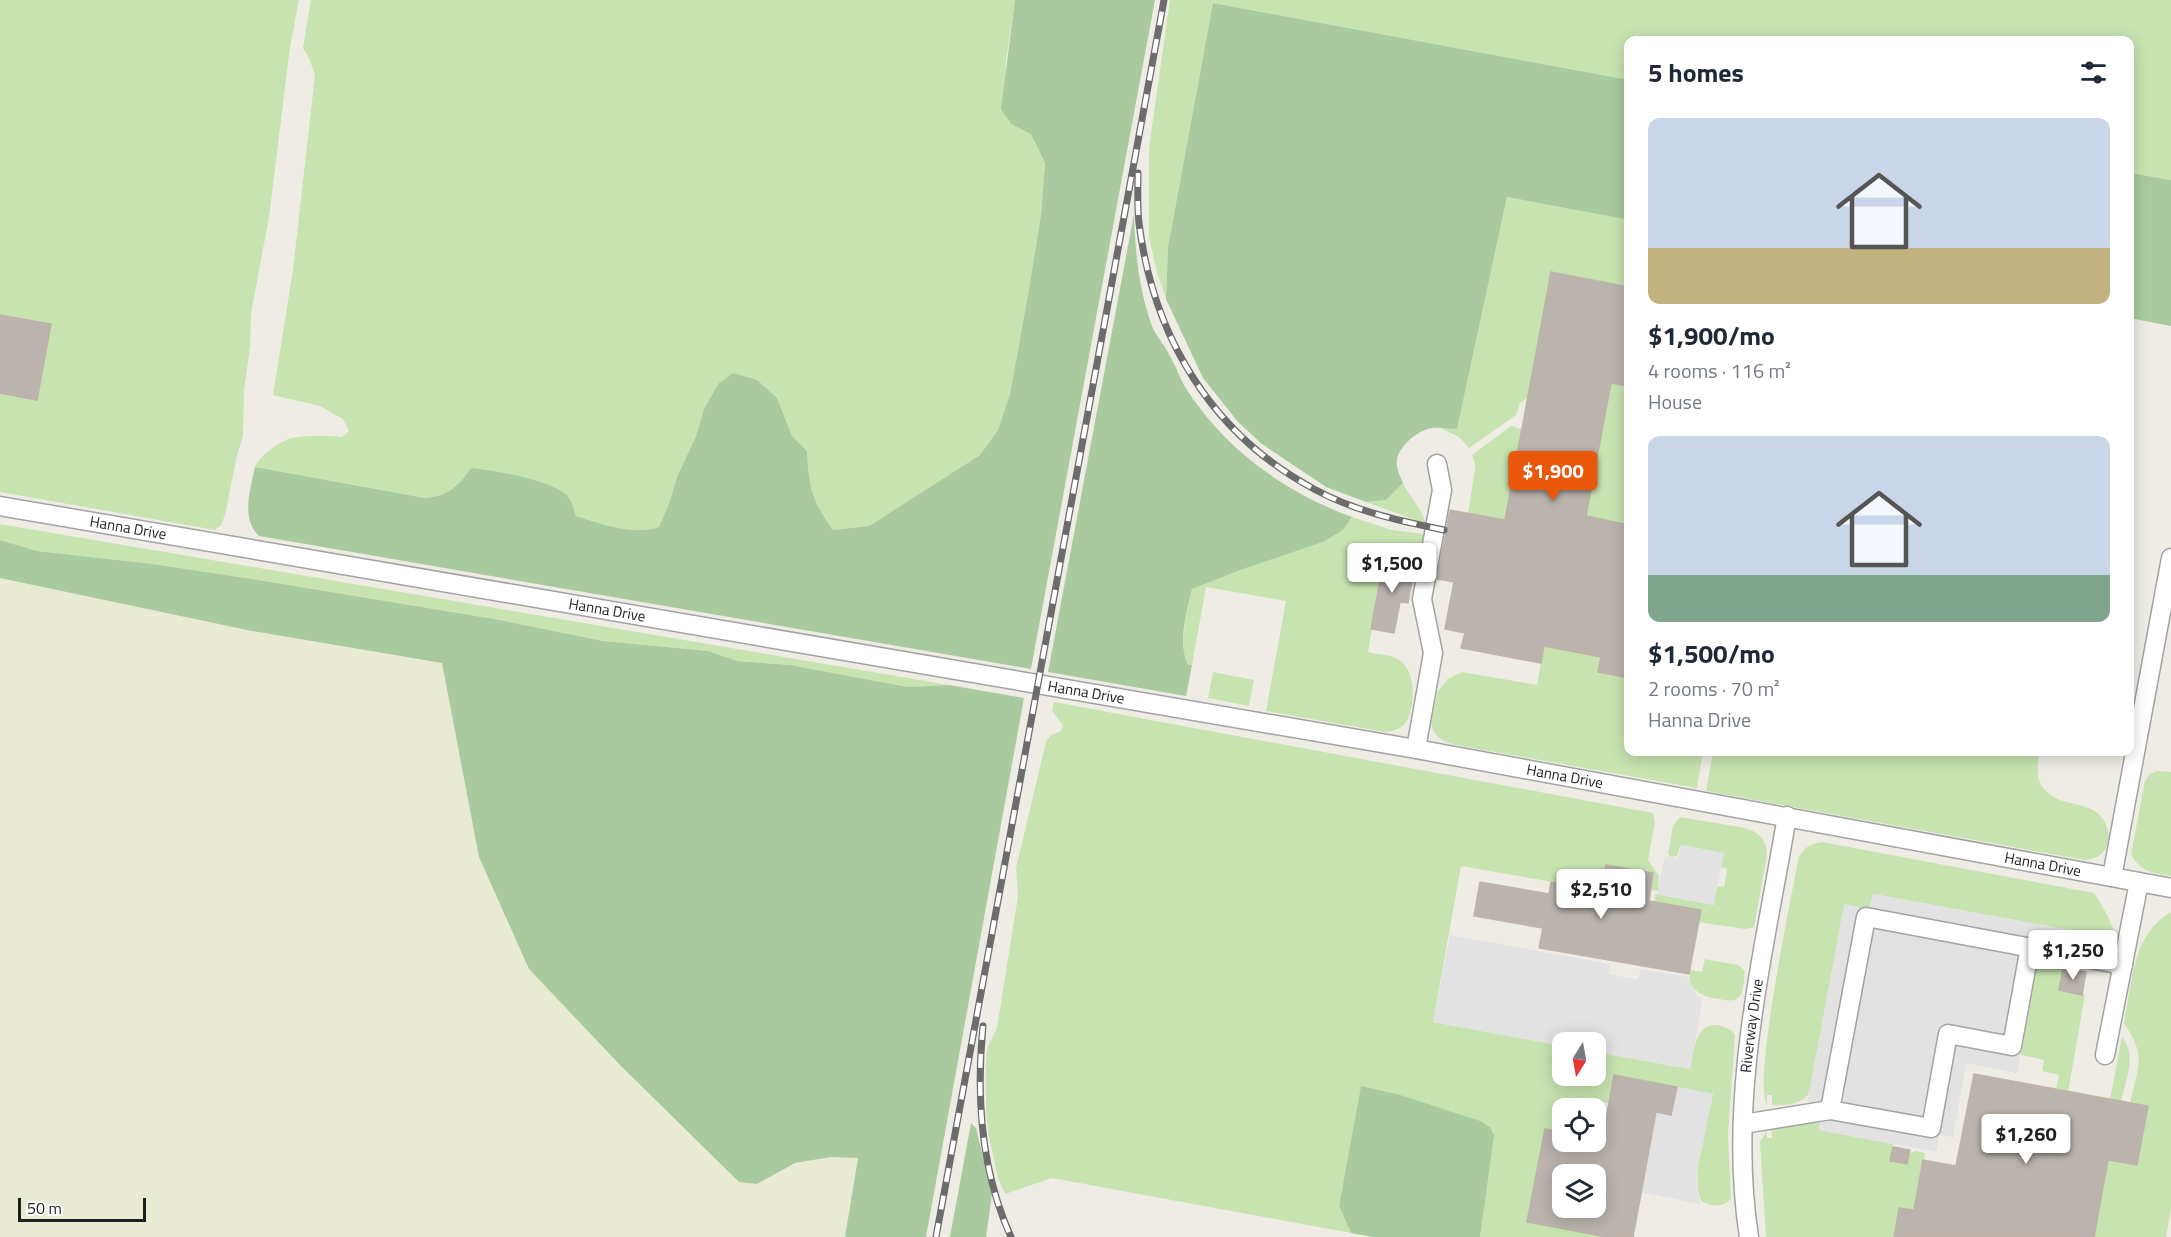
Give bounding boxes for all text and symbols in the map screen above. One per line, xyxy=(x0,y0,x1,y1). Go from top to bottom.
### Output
text: 5 homes xyxy=(1648,53,1744,92)
icon: filters xyxy=(2077,56,2110,89)
icon: home xyxy=(1825,157,1933,265)
text: $1,900/mo xyxy=(1648,316,1775,355)
text: 4 rooms · 116 m² xyxy=(1648,355,1791,386)
text: House xyxy=(1648,386,1702,417)
pin: $1,900 xyxy=(1504,451,1602,502)
text: $1,900 xyxy=(1522,455,1584,486)
icon: home xyxy=(1825,475,1933,583)
street label: Hanna Drive xyxy=(88,510,168,545)
pin: $1,500 xyxy=(1343,543,1441,594)
text: $1,500 xyxy=(1361,547,1423,578)
street label: Hanna Drive xyxy=(567,592,647,628)
text: $1,500/mo xyxy=(1648,634,1775,673)
text: 2 rooms · 70 m² xyxy=(1648,673,1780,704)
street label: Hanna Drive xyxy=(1046,674,1126,710)
text: Hanna Drive xyxy=(1648,704,1751,735)
street label: Hanna Drive xyxy=(1525,758,1605,794)
street label: Hanna Drive xyxy=(2003,846,2083,882)
pin: $2,510 xyxy=(1552,869,1650,920)
text: $2,510 xyxy=(1570,873,1632,904)
pin: $1,250 xyxy=(2024,930,2122,981)
text: $1,250 xyxy=(2042,934,2104,965)
street label: Riverway Drive xyxy=(1734,977,1769,1074)
north arrow xyxy=(1552,1032,1606,1086)
map controls xyxy=(1552,1032,1606,1218)
button: locate xyxy=(1552,1098,1606,1152)
pin: $1,260 xyxy=(1977,1114,2075,1165)
text: $1,260 xyxy=(1995,1118,2057,1149)
button: layers xyxy=(1552,1164,1606,1218)
scale bar xyxy=(18,1195,146,1222)
text: 50 m xyxy=(27,1196,62,1220)

